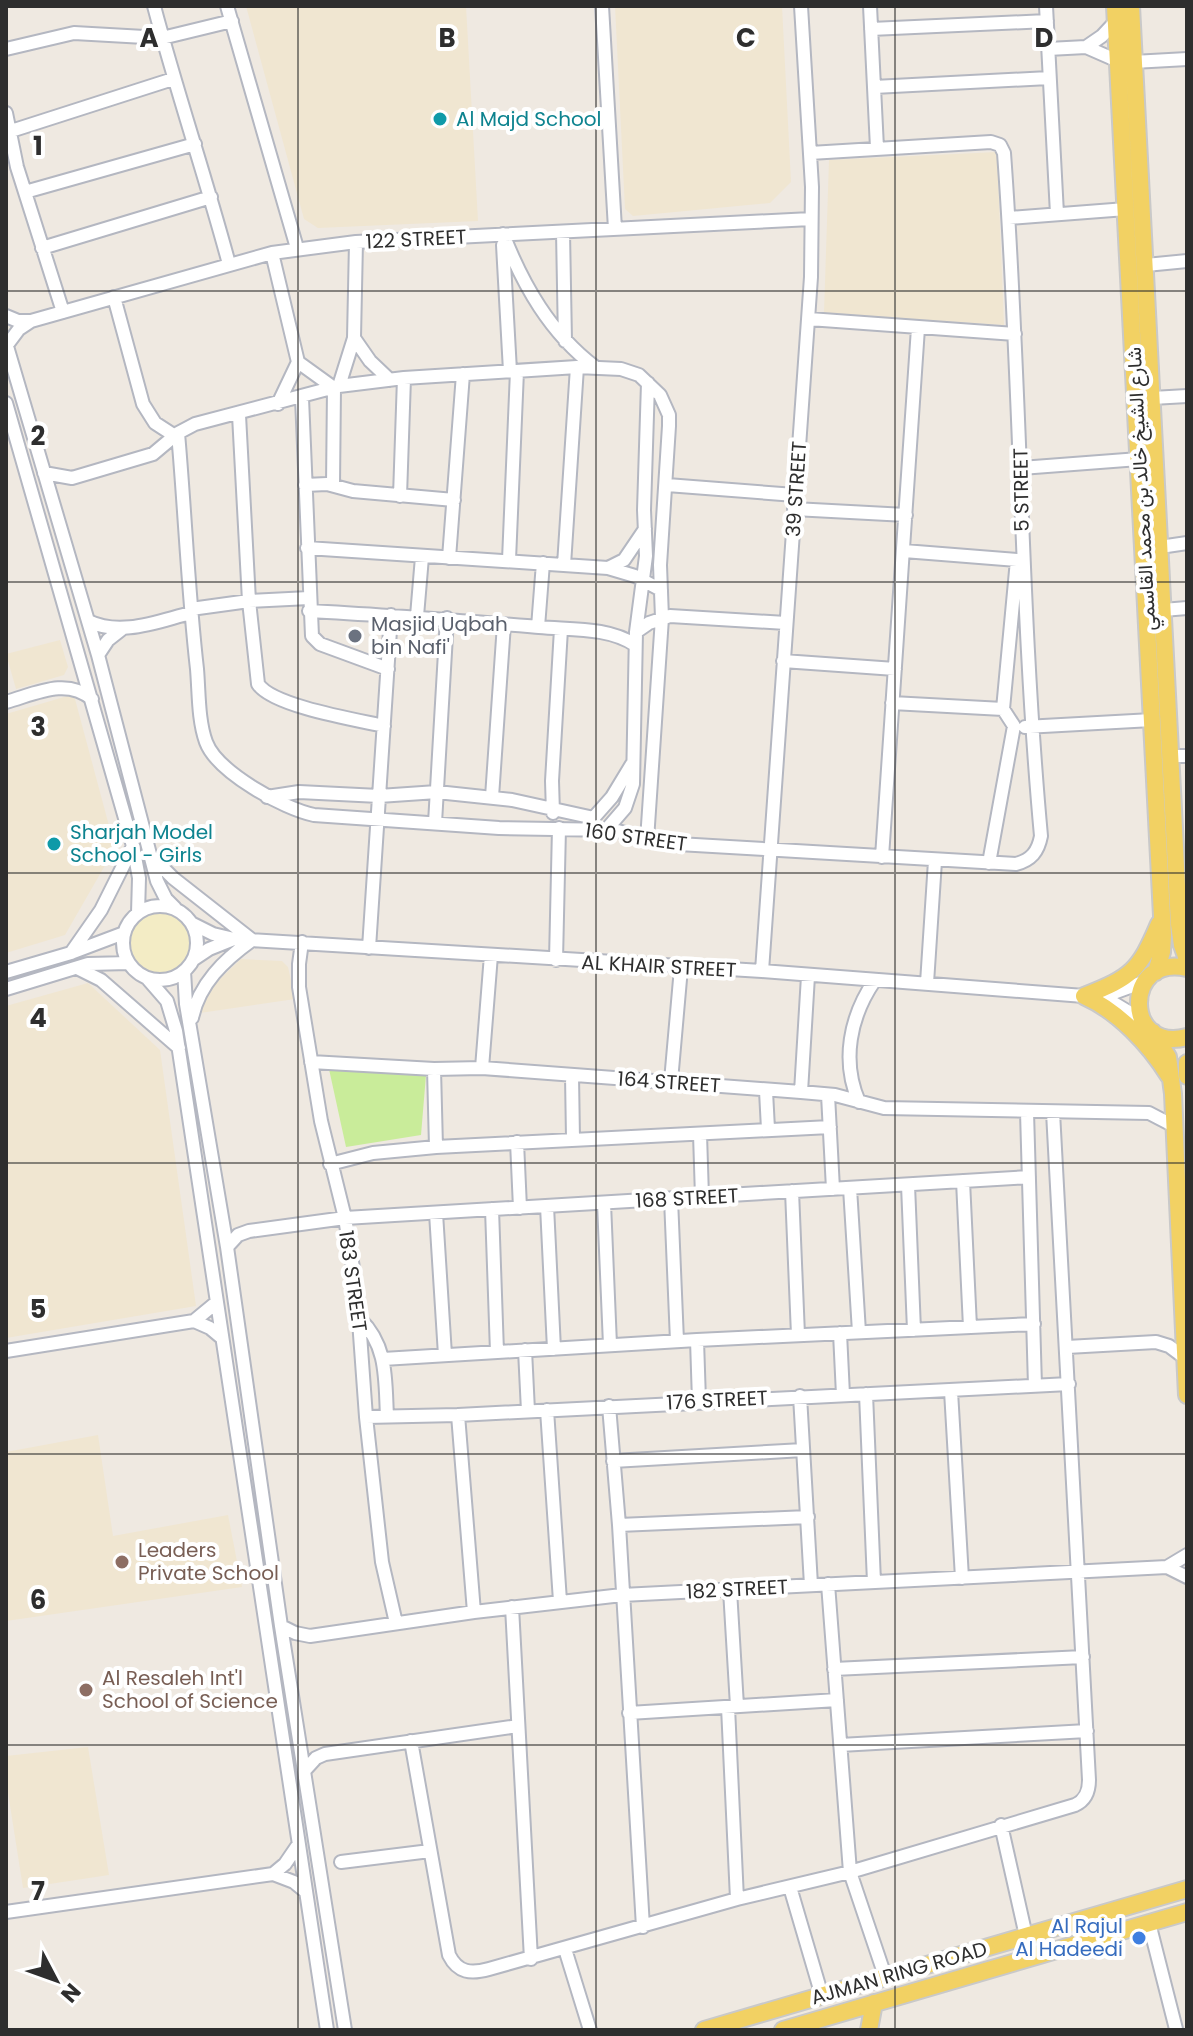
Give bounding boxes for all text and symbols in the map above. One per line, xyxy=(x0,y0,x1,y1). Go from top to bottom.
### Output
text: A xyxy=(139,20,159,56)
text: B xyxy=(438,20,456,56)
text: C xyxy=(736,20,756,56)
text: D xyxy=(1035,20,1054,56)
place label: Al Majd School xyxy=(456,105,602,133)
marker: Al Majd School xyxy=(431,110,449,128)
text: 1 xyxy=(33,128,43,164)
street label: 122 STREET xyxy=(365,222,467,256)
street label: شارع الشيخ خالد بن محمد القاسمي xyxy=(1120,346,1165,632)
text: 2 xyxy=(31,418,46,454)
street label: 39 STREET xyxy=(779,440,813,538)
street label: 5 STREET xyxy=(1006,448,1036,532)
place label: Masjid Uqbah bin Nafi' xyxy=(371,610,508,661)
marker: Masjid Uqbah bin Nafi' xyxy=(346,627,364,645)
text: 3 xyxy=(30,709,46,745)
street label: 160 STREET xyxy=(583,816,689,858)
place label: Sharjah Model School - Girls xyxy=(70,818,213,869)
marker: Sharjah Model School - Girls xyxy=(45,835,63,853)
street label: AL KHAIR STREET xyxy=(581,948,737,984)
text: 4 xyxy=(29,1000,47,1036)
street label: 164 STREET xyxy=(617,1064,722,1100)
street label: 168 STREET xyxy=(635,1181,739,1215)
street label: 183 STREET xyxy=(332,1228,374,1334)
text: 5 xyxy=(30,1291,46,1327)
street label: 176 STREET xyxy=(666,1383,769,1417)
place label: Leaders Private School xyxy=(138,1536,279,1587)
marker: Leaders Private School xyxy=(113,1553,131,1571)
street label: 182 STREET xyxy=(685,1572,789,1606)
text: 6 xyxy=(30,1582,46,1618)
place label: Al Resaleh Int'l School of Science xyxy=(102,1664,278,1715)
marker: Al Resaleh Int'l School of Science xyxy=(77,1681,95,1699)
text: 7 xyxy=(31,1873,45,1909)
place label: Al Rajul Al Hadeedi xyxy=(1015,1912,1123,1963)
marker: Al Rajul Al Hadeedi xyxy=(1130,1929,1148,1947)
street label: AJMAN RING ROAD xyxy=(808,1934,990,2012)
north arrow xyxy=(16,1940,96,2020)
text: N xyxy=(54,1976,88,2009)

